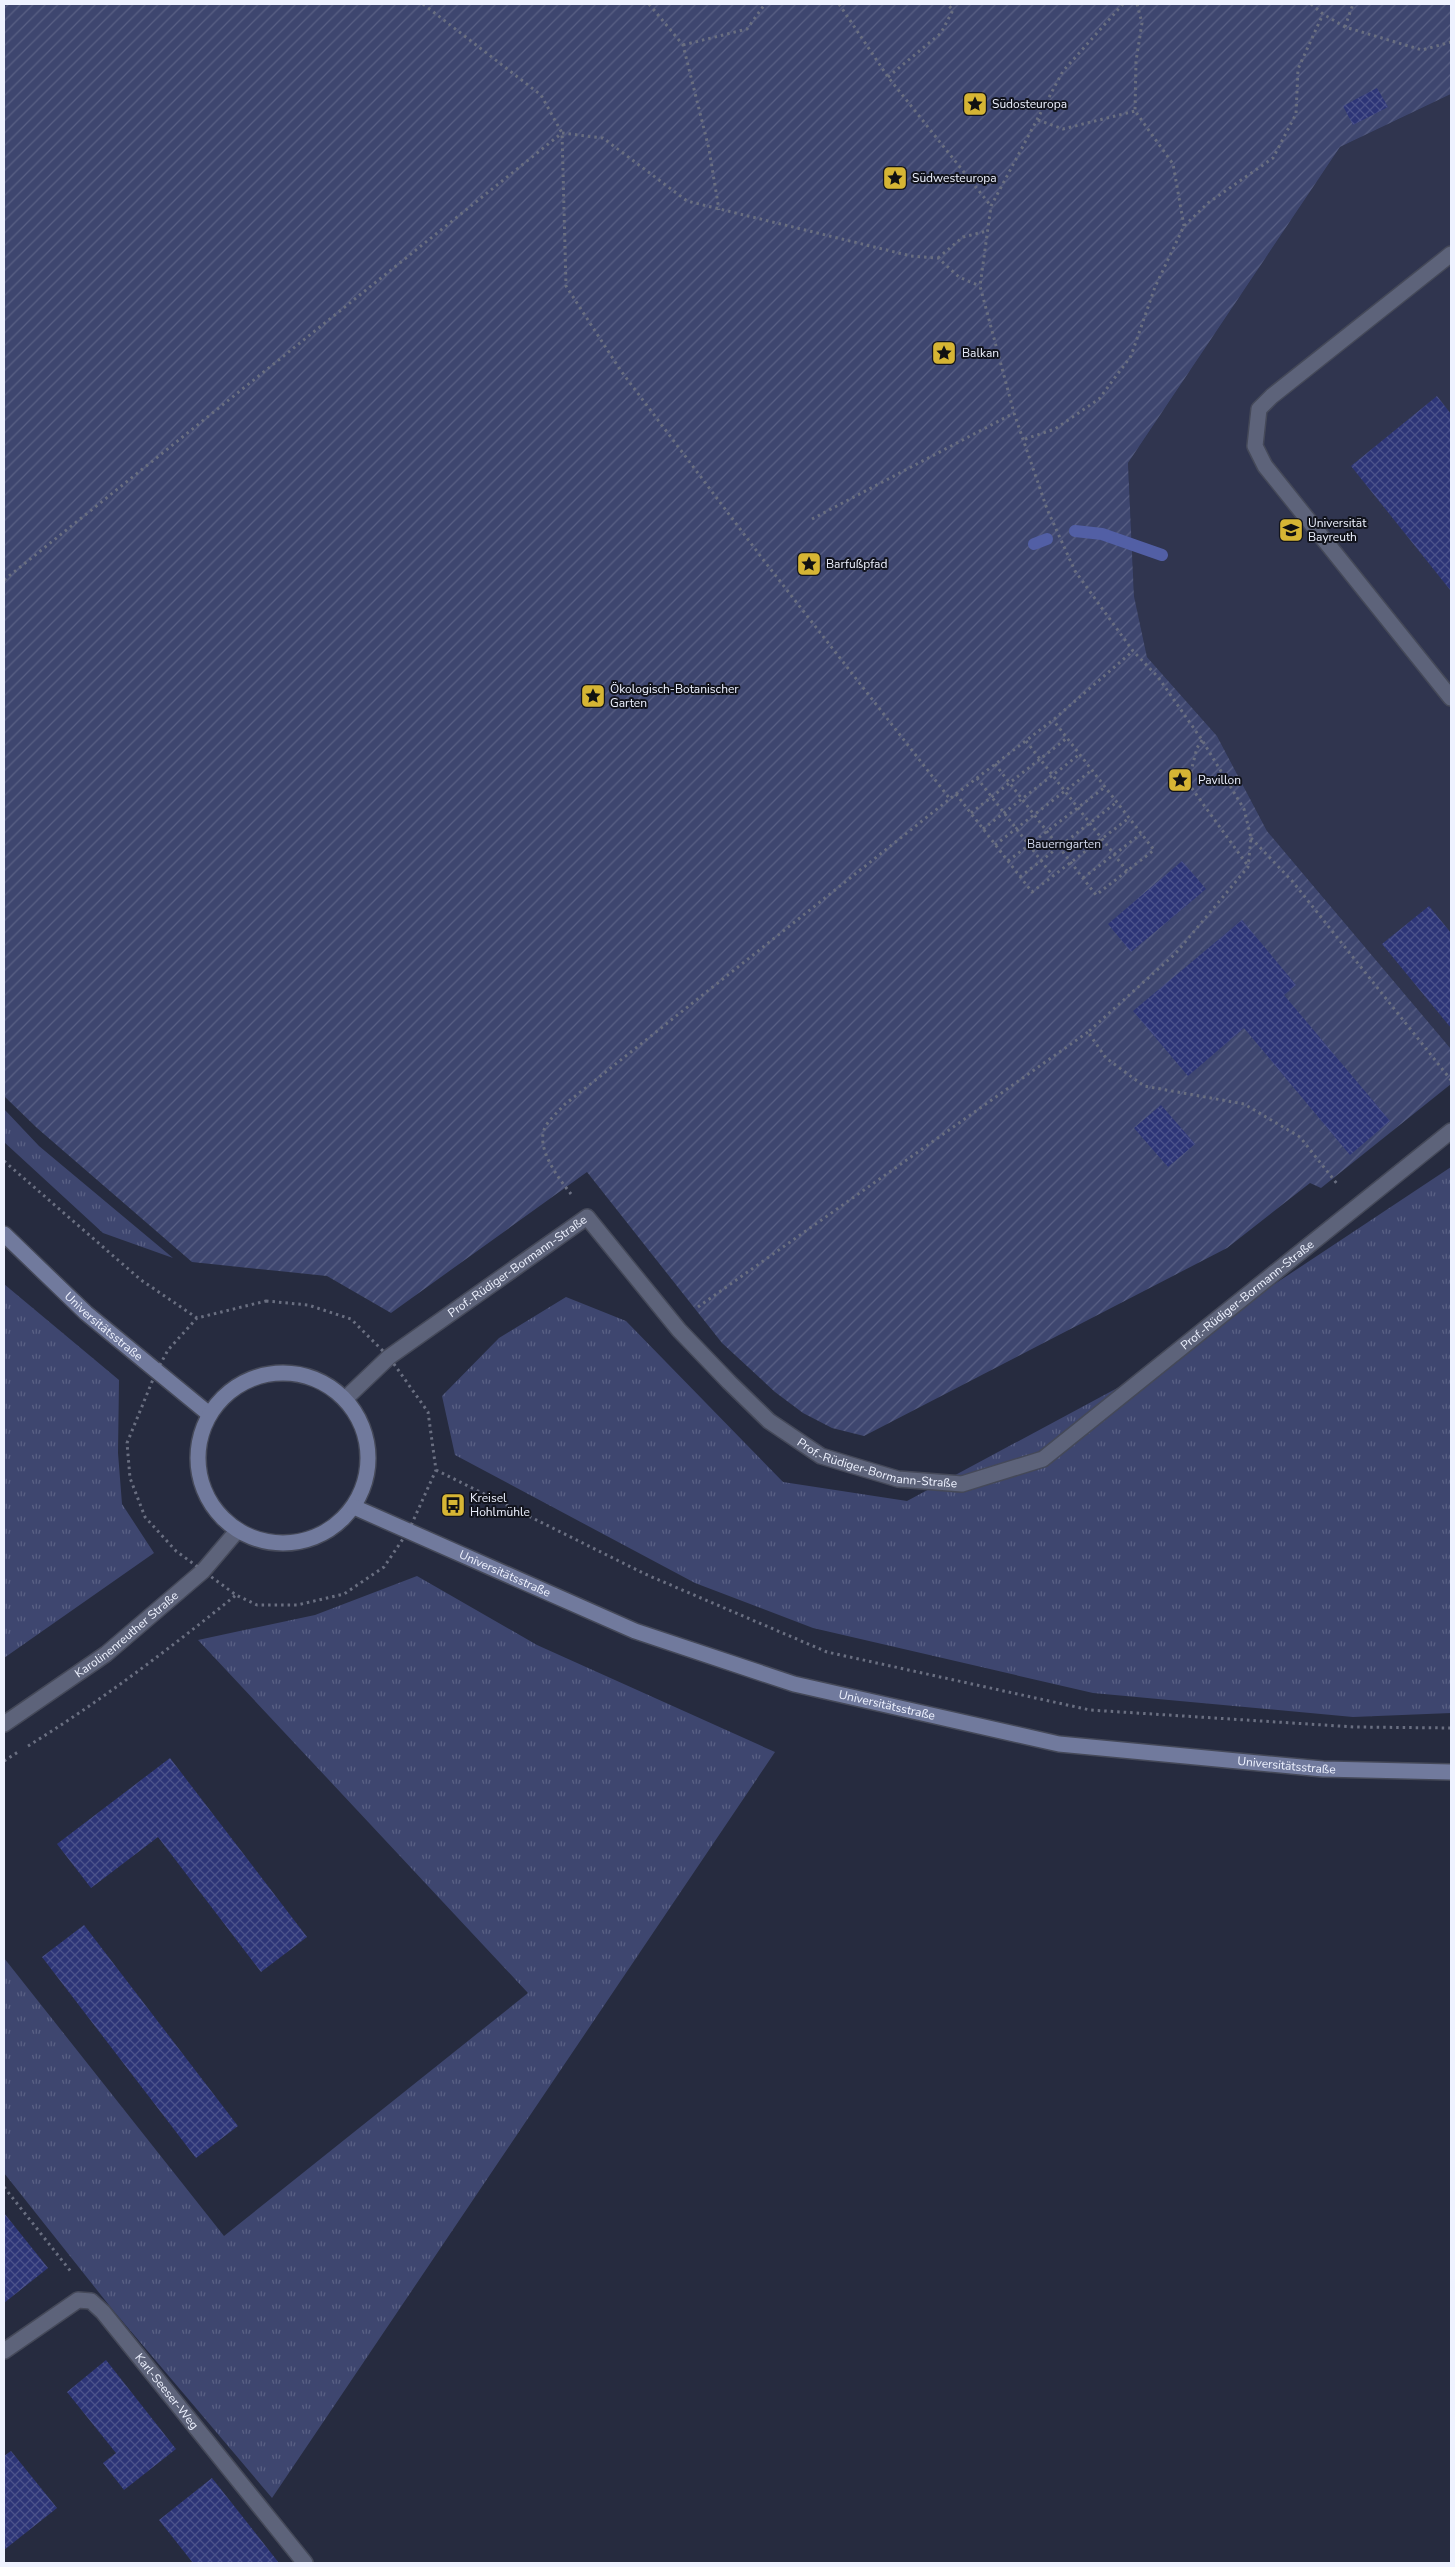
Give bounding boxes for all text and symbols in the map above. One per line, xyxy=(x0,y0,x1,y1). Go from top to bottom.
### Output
place icon: Südosteuropa xyxy=(962,91,988,117)
place label: Südosteuropa xyxy=(992,96,1067,112)
place icon: Südwesteuropa xyxy=(882,165,908,191)
place label: Südwesteuropa xyxy=(912,170,997,186)
place icon: Balkan xyxy=(931,340,957,366)
place label: Balkan xyxy=(962,345,999,361)
place label: Universität Bayreuth xyxy=(1308,515,1367,545)
school or university icon: Universität Bayreuth xyxy=(1278,517,1304,543)
place icon: Barfußpfad xyxy=(796,551,822,577)
place label: Barfußpfad xyxy=(826,556,887,572)
place label: Ökologisch-Botanischer Garten xyxy=(610,681,739,711)
place icon: Ökologisch-Botanischer Garten xyxy=(580,683,606,709)
place icon: Pavillon xyxy=(1167,767,1193,793)
place label: Pavillon xyxy=(1198,772,1241,788)
park label: Bauerngarten xyxy=(1027,836,1101,852)
street label: Prof.-Rüdiger-Bormann-Straße xyxy=(445,1212,590,1321)
street label: Prof.-Rüdiger-Bormann-Straße xyxy=(1177,1236,1317,1353)
street label: Universitätsstraße xyxy=(61,1288,146,1365)
street label: Prof.-Rüdiger-Bormann-Straße xyxy=(794,1434,958,1492)
place label: Kreisel Hohlmühle xyxy=(470,1490,530,1520)
bus stop icon: Kreisel Hohlmühle xyxy=(440,1492,466,1518)
street label: Universitätsstraße xyxy=(457,1546,553,1601)
street label: Karolinenreuther Straße xyxy=(71,1587,182,1681)
street label: Universitätsstraße xyxy=(837,1686,937,1724)
street label: Universitätsstraße xyxy=(1237,1753,1336,1777)
street label: Karl-Seeser-Weg xyxy=(131,2350,202,2433)

